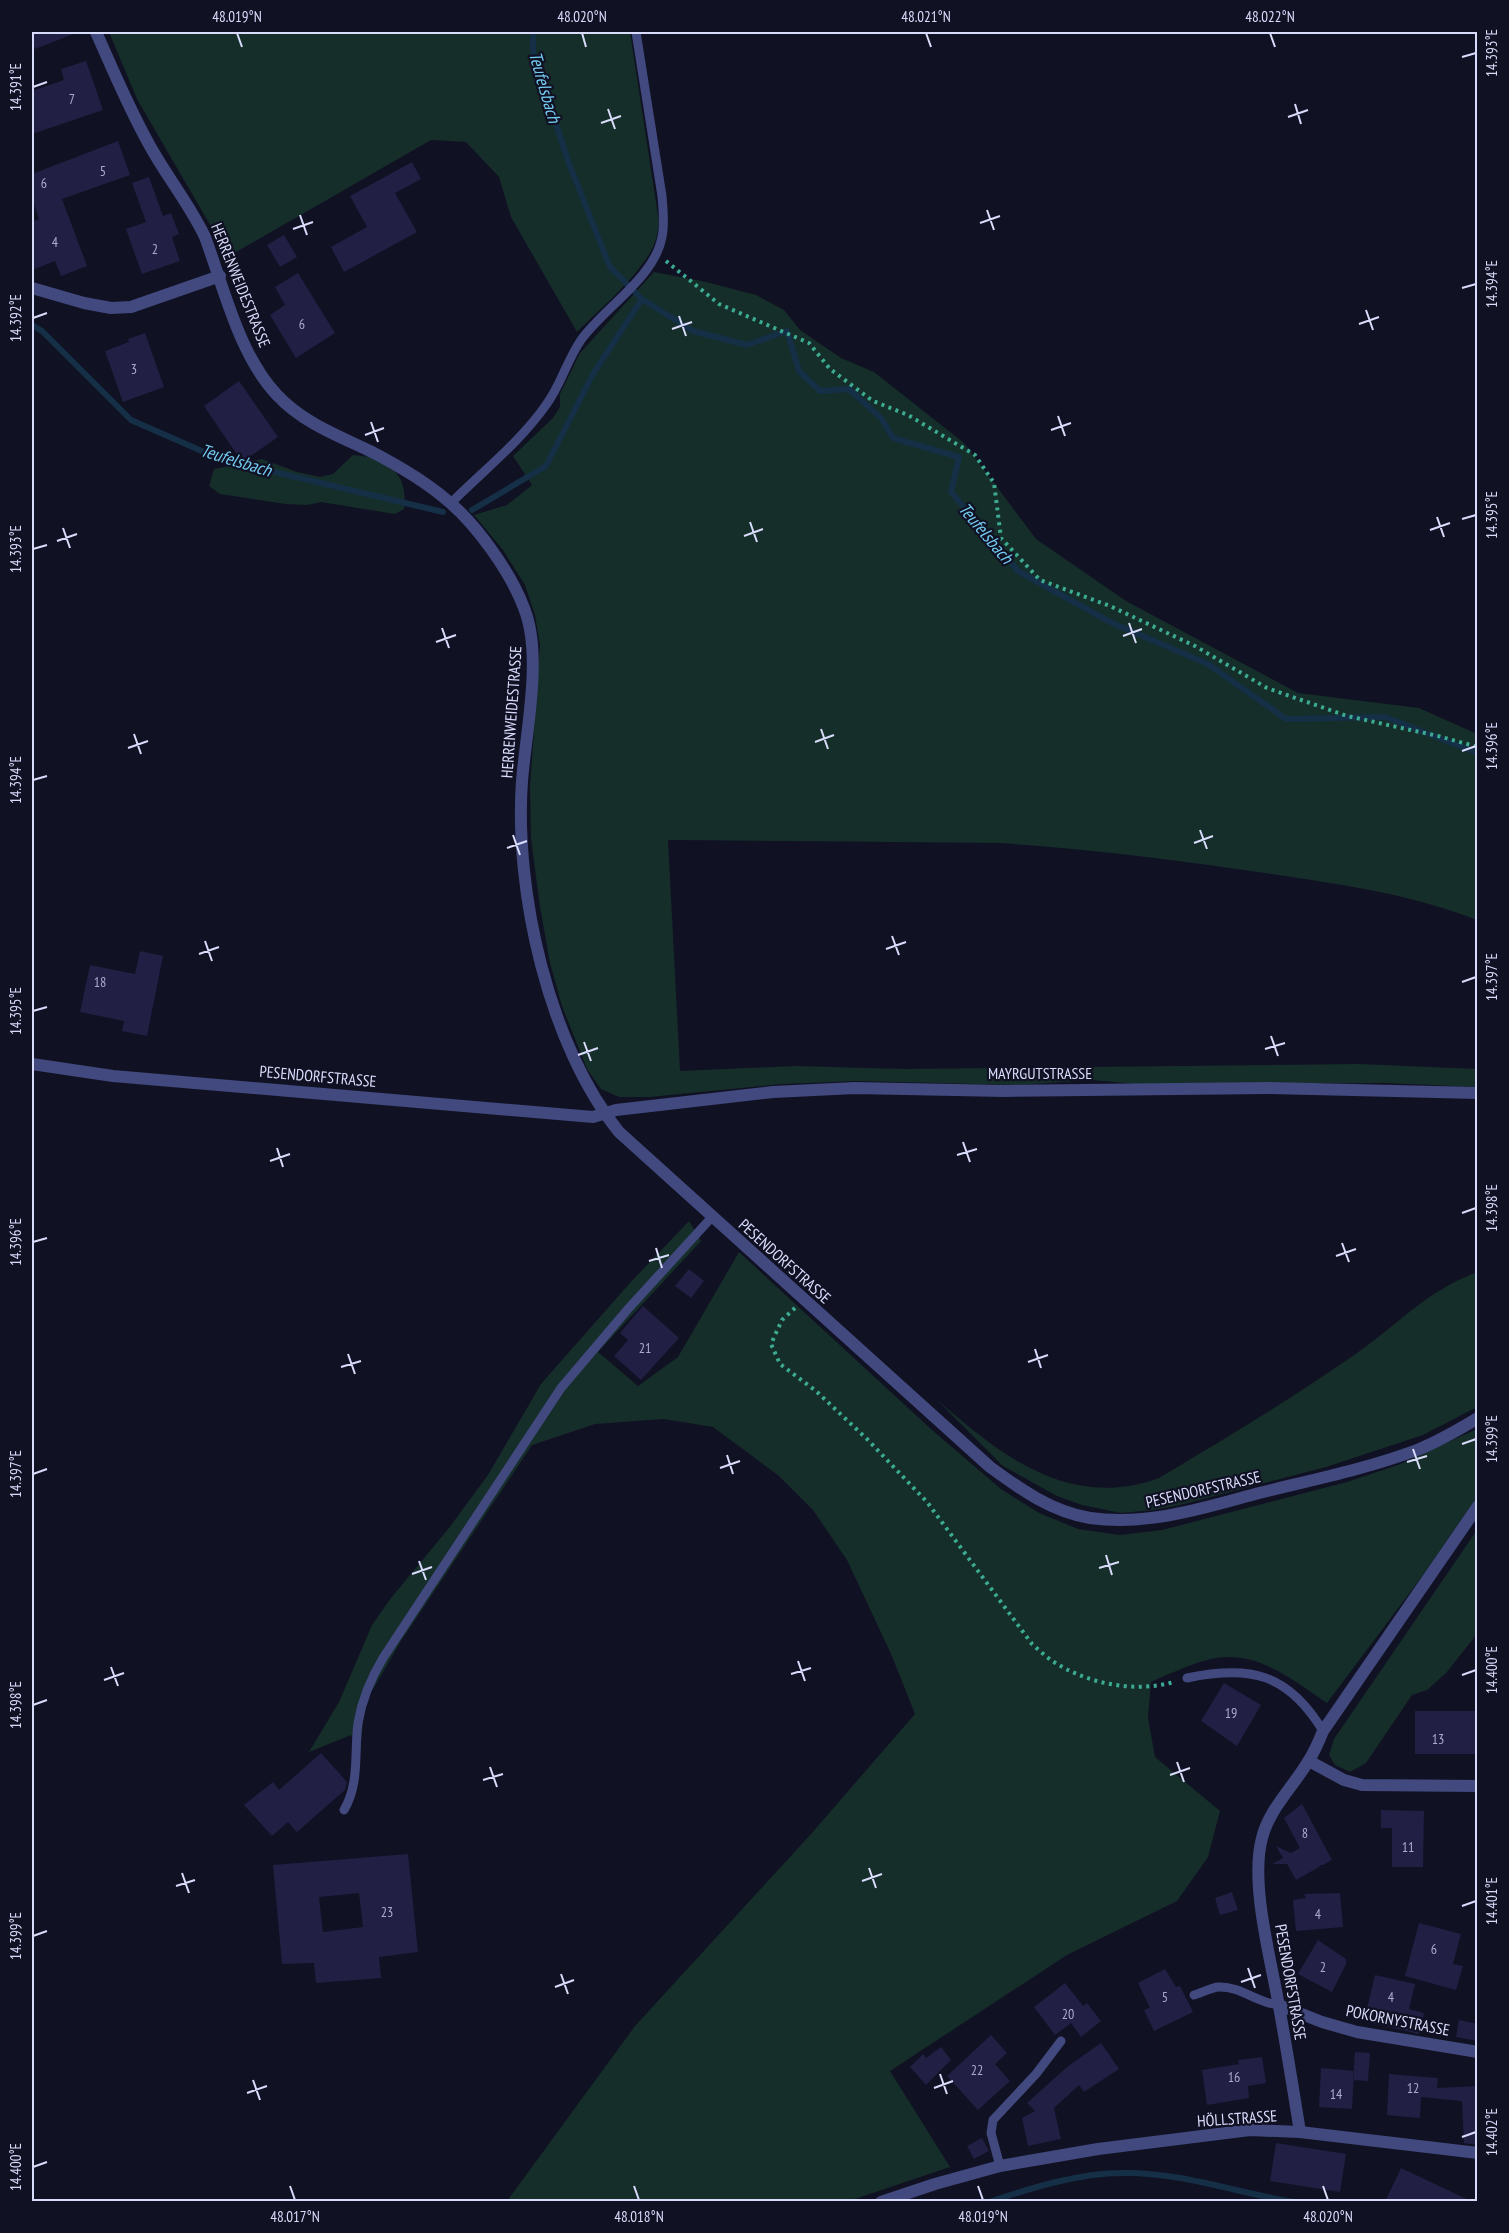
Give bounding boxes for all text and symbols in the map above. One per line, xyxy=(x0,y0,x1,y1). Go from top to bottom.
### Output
text: 48.019°N xyxy=(212,7,262,26)
text: 48.020°N xyxy=(557,7,607,26)
text: 48.021°N xyxy=(901,7,951,26)
text: 48.022°N xyxy=(1245,7,1295,26)
text: 14.393°E xyxy=(1482,29,1501,77)
water label: Teufelsbach xyxy=(524,49,566,126)
text: 14.391°E xyxy=(6,63,25,111)
house number: 7 xyxy=(69,90,75,108)
house number: 5 xyxy=(100,162,106,180)
house number: 6 xyxy=(41,174,47,192)
street label: HERRENWEIDESTRASSE xyxy=(207,220,275,350)
house number: 4 xyxy=(52,233,59,251)
house number: 2 xyxy=(152,240,158,258)
text: 14.394°E xyxy=(1482,260,1501,308)
text: 14.392°E xyxy=(6,294,25,342)
house number: 6 xyxy=(299,315,305,333)
house number: 3 xyxy=(131,360,137,378)
water label: Teufelsbach xyxy=(198,438,275,482)
text: 14.395°E xyxy=(1482,491,1501,539)
water label: Teufelsbach xyxy=(954,498,1019,569)
text: 14.393°E xyxy=(6,525,25,573)
street label: HERRENWEIDESTRASSE xyxy=(496,645,526,779)
text: 14.396°E xyxy=(1482,722,1501,770)
text: 14.394°E xyxy=(6,756,25,804)
text: 14.397°E xyxy=(1482,953,1501,1001)
house number: 18 xyxy=(94,973,106,991)
text: 14.395°E xyxy=(6,987,25,1035)
street label: PESENDORFSTRASSE xyxy=(259,1061,377,1091)
street label: MAYRGUTSTRASSE xyxy=(988,1063,1092,1083)
text: 14.398°E xyxy=(1482,1184,1501,1232)
street label: PESENDORFSTRASSE xyxy=(735,1214,835,1308)
text: 14.396°E xyxy=(6,1218,25,1266)
house number: 21 xyxy=(639,1339,651,1357)
text: 14.399°E xyxy=(1482,1415,1501,1463)
text: 14.397°E xyxy=(6,1450,25,1498)
street label: PESENDORFSTRASSE xyxy=(1144,1466,1263,1512)
text: 14.400°E xyxy=(1482,1646,1501,1694)
text: 14.398°E xyxy=(6,1681,25,1729)
house number: 19 xyxy=(1225,1704,1237,1722)
house number: 13 xyxy=(1432,1730,1444,1748)
house number: 8 xyxy=(1302,1824,1308,1842)
house number: 11 xyxy=(1402,1838,1414,1856)
text: 14.401°E xyxy=(1482,1877,1501,1925)
house number: 23 xyxy=(381,1903,393,1921)
house number: 4 xyxy=(1315,1905,1322,1923)
text: 14.399°E xyxy=(6,1912,25,1960)
street label: PESENDORFSTRASSE xyxy=(1271,1922,1311,2042)
house number: 6 xyxy=(1431,1940,1437,1958)
house number: 2 xyxy=(1320,1958,1326,1976)
house number: 5 xyxy=(1162,1988,1168,2006)
house number: 4 xyxy=(1388,1988,1395,2006)
street label: POKORNYSTRASSE xyxy=(1344,2000,1452,2040)
house number: 20 xyxy=(1062,2005,1074,2023)
house number: 22 xyxy=(971,2061,983,2079)
house number: 16 xyxy=(1228,2068,1240,2086)
house number: 12 xyxy=(1407,2079,1419,2097)
house number: 14 xyxy=(1330,2085,1343,2103)
street label: HÖLLSTRASSE xyxy=(1196,2105,1278,2131)
text: 14.402°E xyxy=(1482,2108,1501,2156)
text: 14.400°E xyxy=(6,2143,25,2191)
text: 48.017°N xyxy=(270,2207,320,2226)
text: 48.018°N xyxy=(614,2207,664,2226)
text: 48.019°N xyxy=(958,2207,1008,2226)
text: 48.020°N xyxy=(1303,2207,1353,2226)

